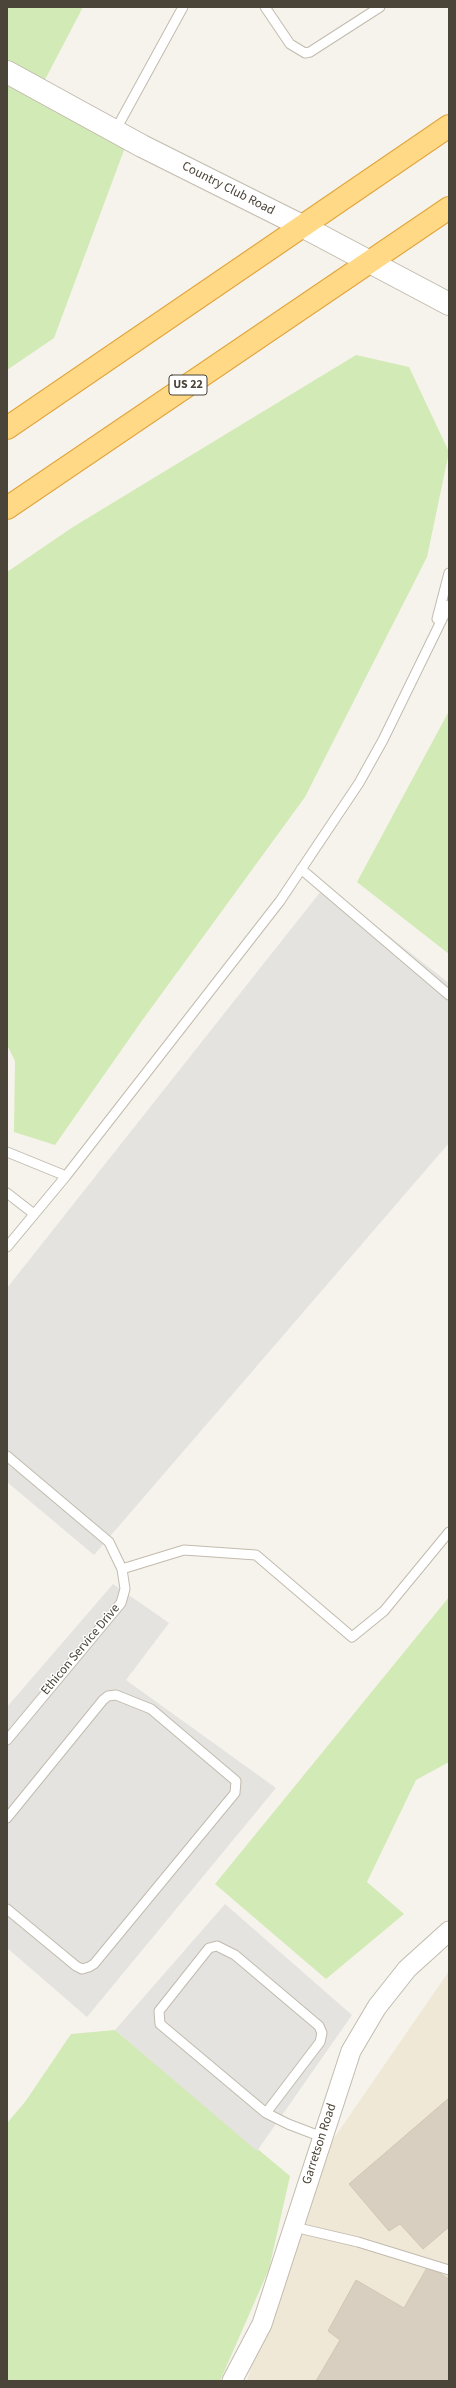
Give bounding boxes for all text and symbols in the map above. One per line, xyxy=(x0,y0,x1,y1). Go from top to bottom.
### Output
street label: Country Club Road xyxy=(179,159,277,219)
road number: US 22 xyxy=(169,375,207,395)
street label: Ethicon Service Drive xyxy=(38,1601,124,1699)
street label: Garretson Road xyxy=(300,2102,340,2186)

